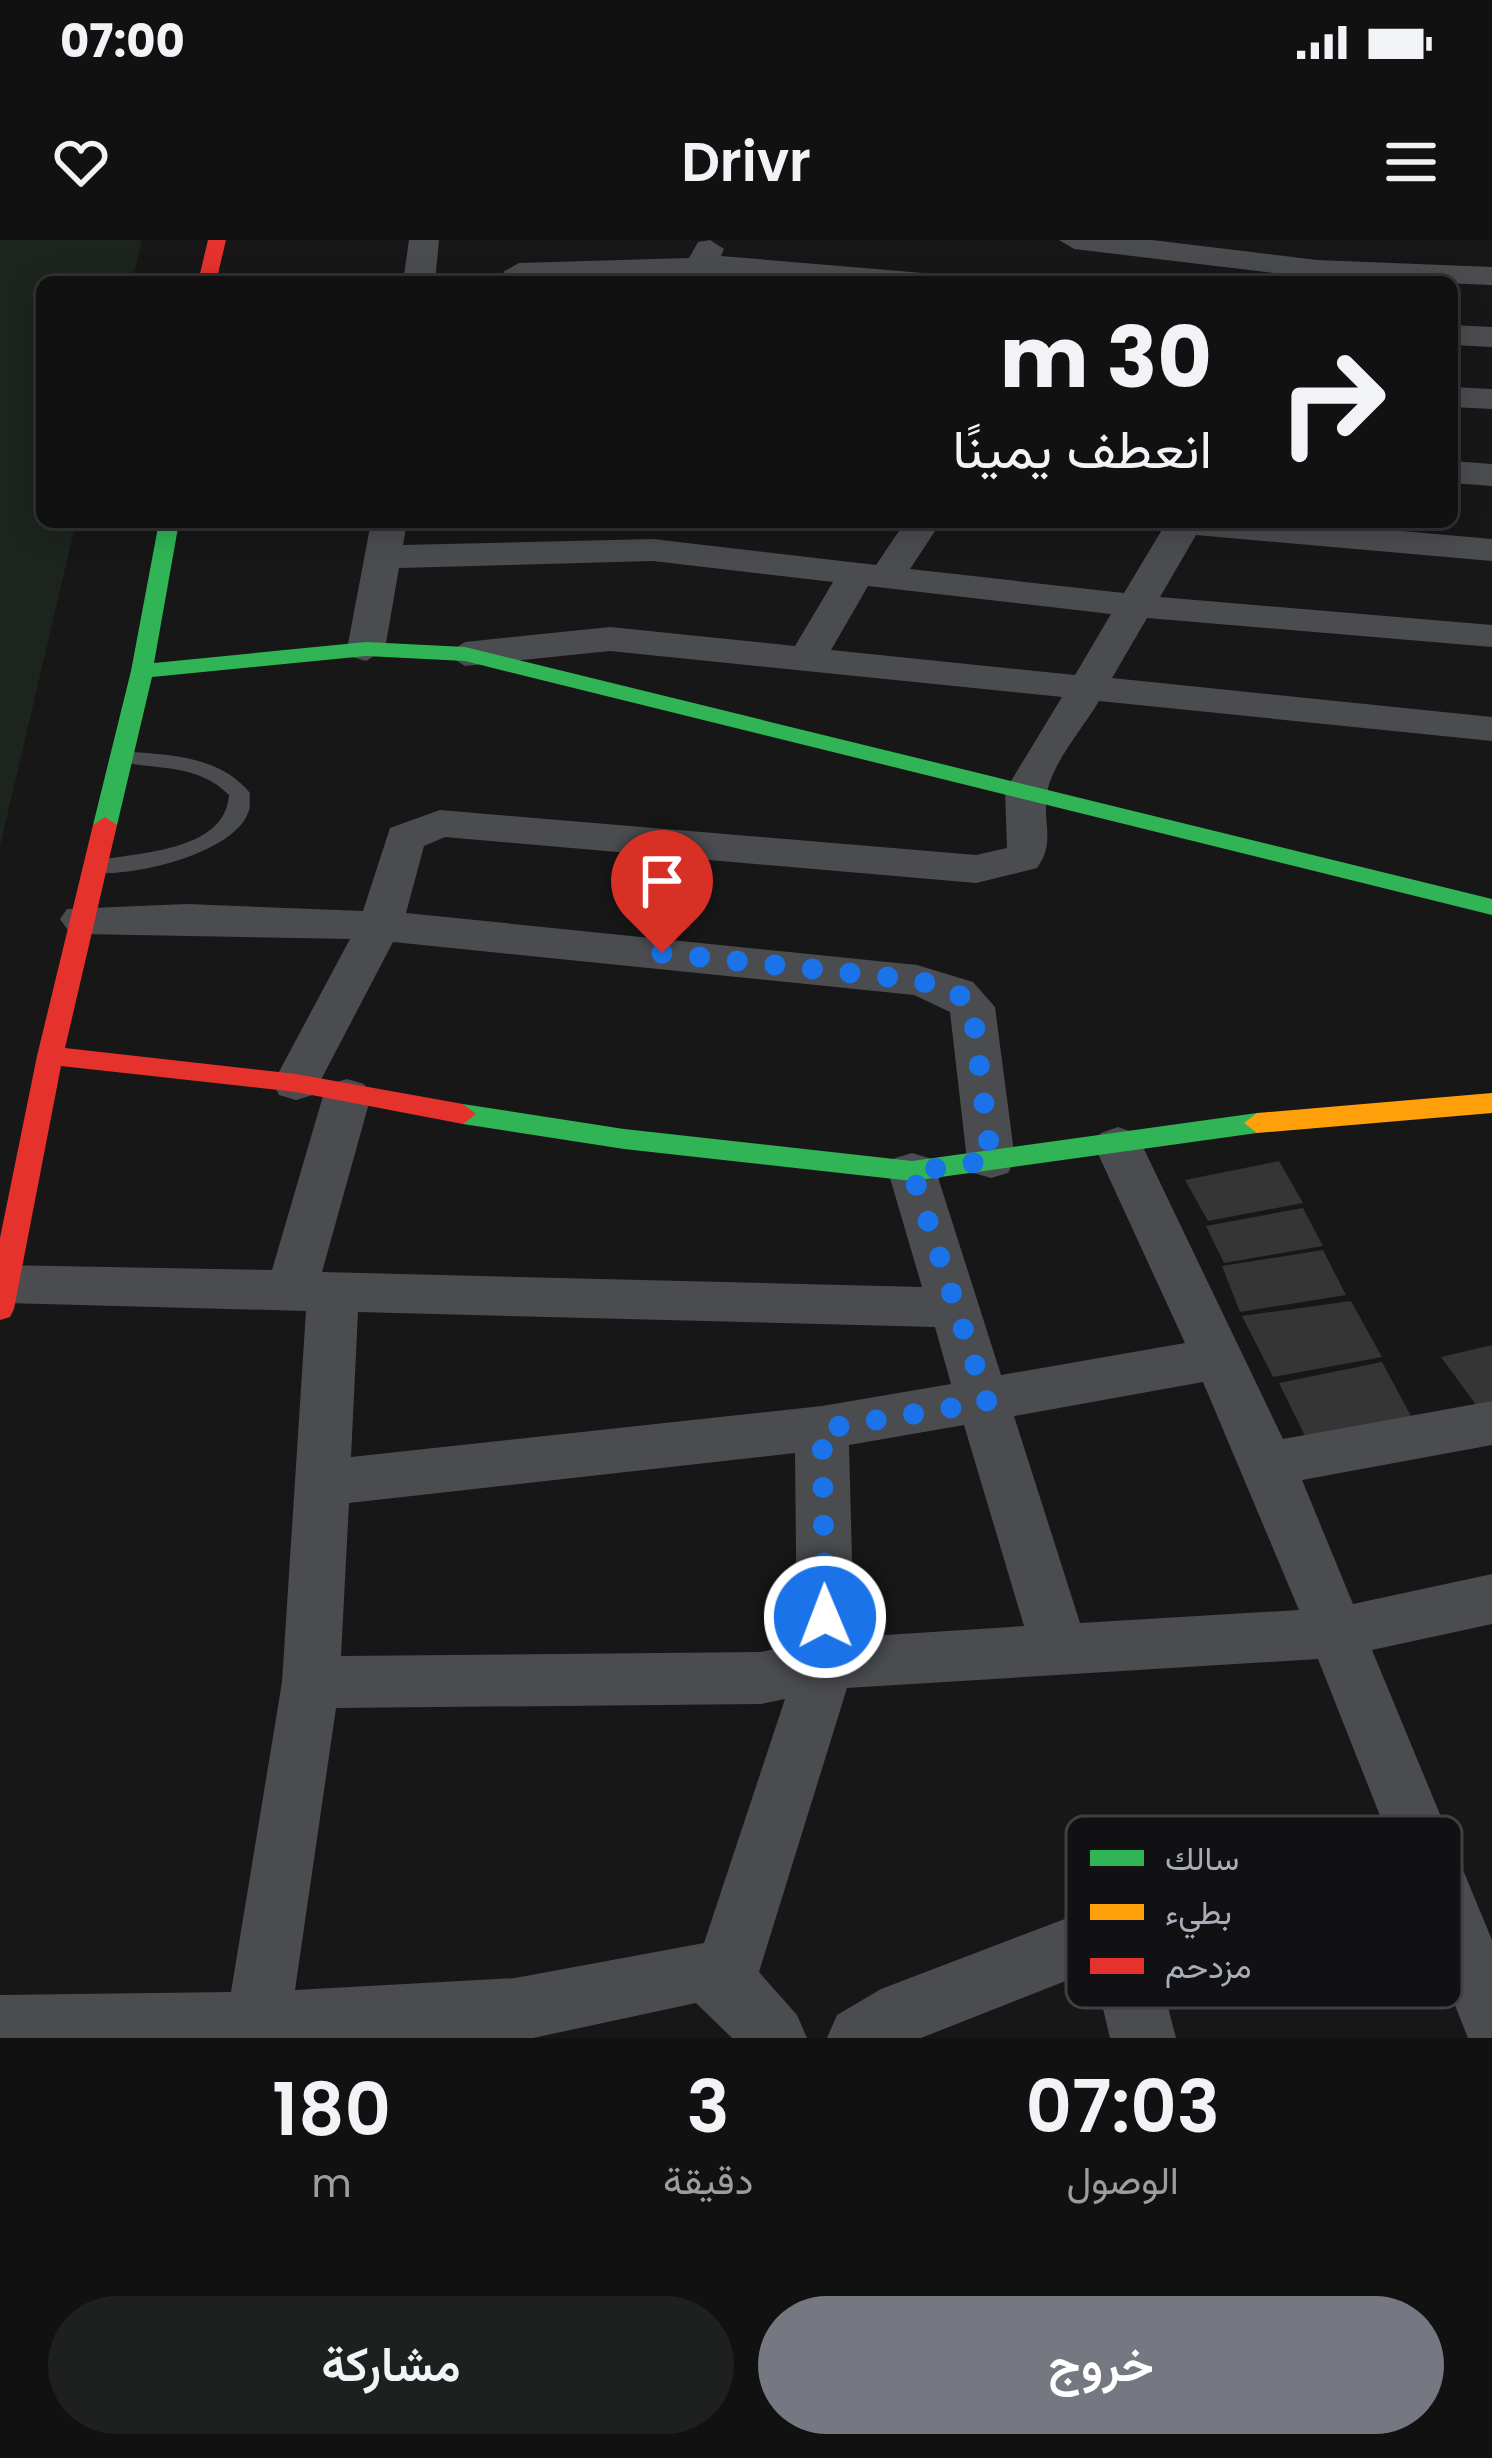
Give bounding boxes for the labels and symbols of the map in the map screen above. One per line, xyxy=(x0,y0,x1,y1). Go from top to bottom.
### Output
pin xyxy=(611,830,713,953)
position arrow xyxy=(762,1554,888,1680)
legend xyxy=(1066,1816,1462,2008)
text: سالك xyxy=(1165,1835,1239,1882)
text: بطيء xyxy=(1165,1889,1232,1939)
text: مزدحم xyxy=(1165,1943,1252,1990)

